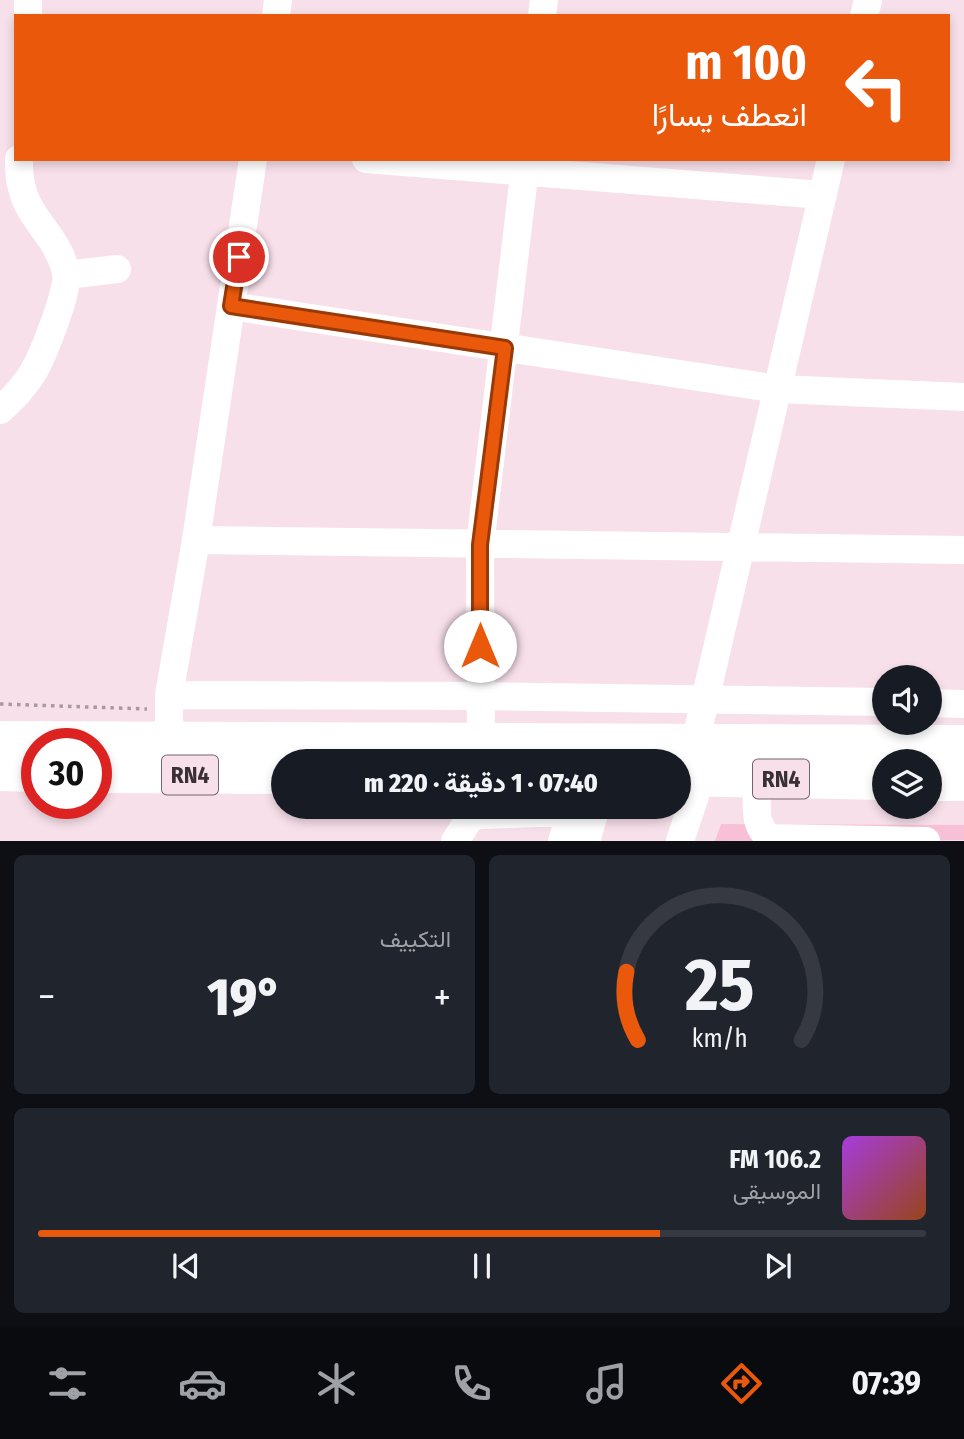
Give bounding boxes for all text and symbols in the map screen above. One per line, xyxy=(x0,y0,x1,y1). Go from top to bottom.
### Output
text: 100 m xyxy=(685,33,807,92)
icon: left xyxy=(831,42,922,133)
text: انعطف يسارًا xyxy=(652,96,807,134)
pin xyxy=(209,227,269,287)
icon: arrive xyxy=(220,238,258,276)
position arrow xyxy=(443,609,517,683)
map controls xyxy=(872,665,942,819)
button: sound xyxy=(872,665,942,735)
speed limit sign: 30 xyxy=(21,728,112,819)
button: layers xyxy=(872,749,942,819)
road number: RN4 xyxy=(162,755,218,794)
road number: RN4 xyxy=(753,760,809,799)
text: 07:40 · 1 دقيقة · 220 m xyxy=(364,768,598,799)
text: التكييف xyxy=(380,925,451,953)
text: 25 xyxy=(684,943,754,1030)
text: 19° xyxy=(207,966,282,1029)
text: − xyxy=(38,974,55,1020)
text: + xyxy=(434,974,451,1020)
text: km/h xyxy=(692,1024,747,1054)
text: 106.2 FM xyxy=(729,1144,821,1175)
text: الموسيقى xyxy=(733,1177,821,1205)
icon: previous xyxy=(167,1247,205,1285)
icon: pause xyxy=(463,1247,501,1285)
icon: next xyxy=(759,1247,797,1285)
icon: filters xyxy=(43,1359,92,1408)
icon: car xyxy=(178,1359,227,1408)
icon: climate xyxy=(312,1359,361,1408)
icon: phone xyxy=(447,1359,496,1408)
icon: music xyxy=(582,1359,631,1408)
icon: directions xyxy=(717,1359,766,1408)
text: 07:39 xyxy=(851,1364,921,1402)

